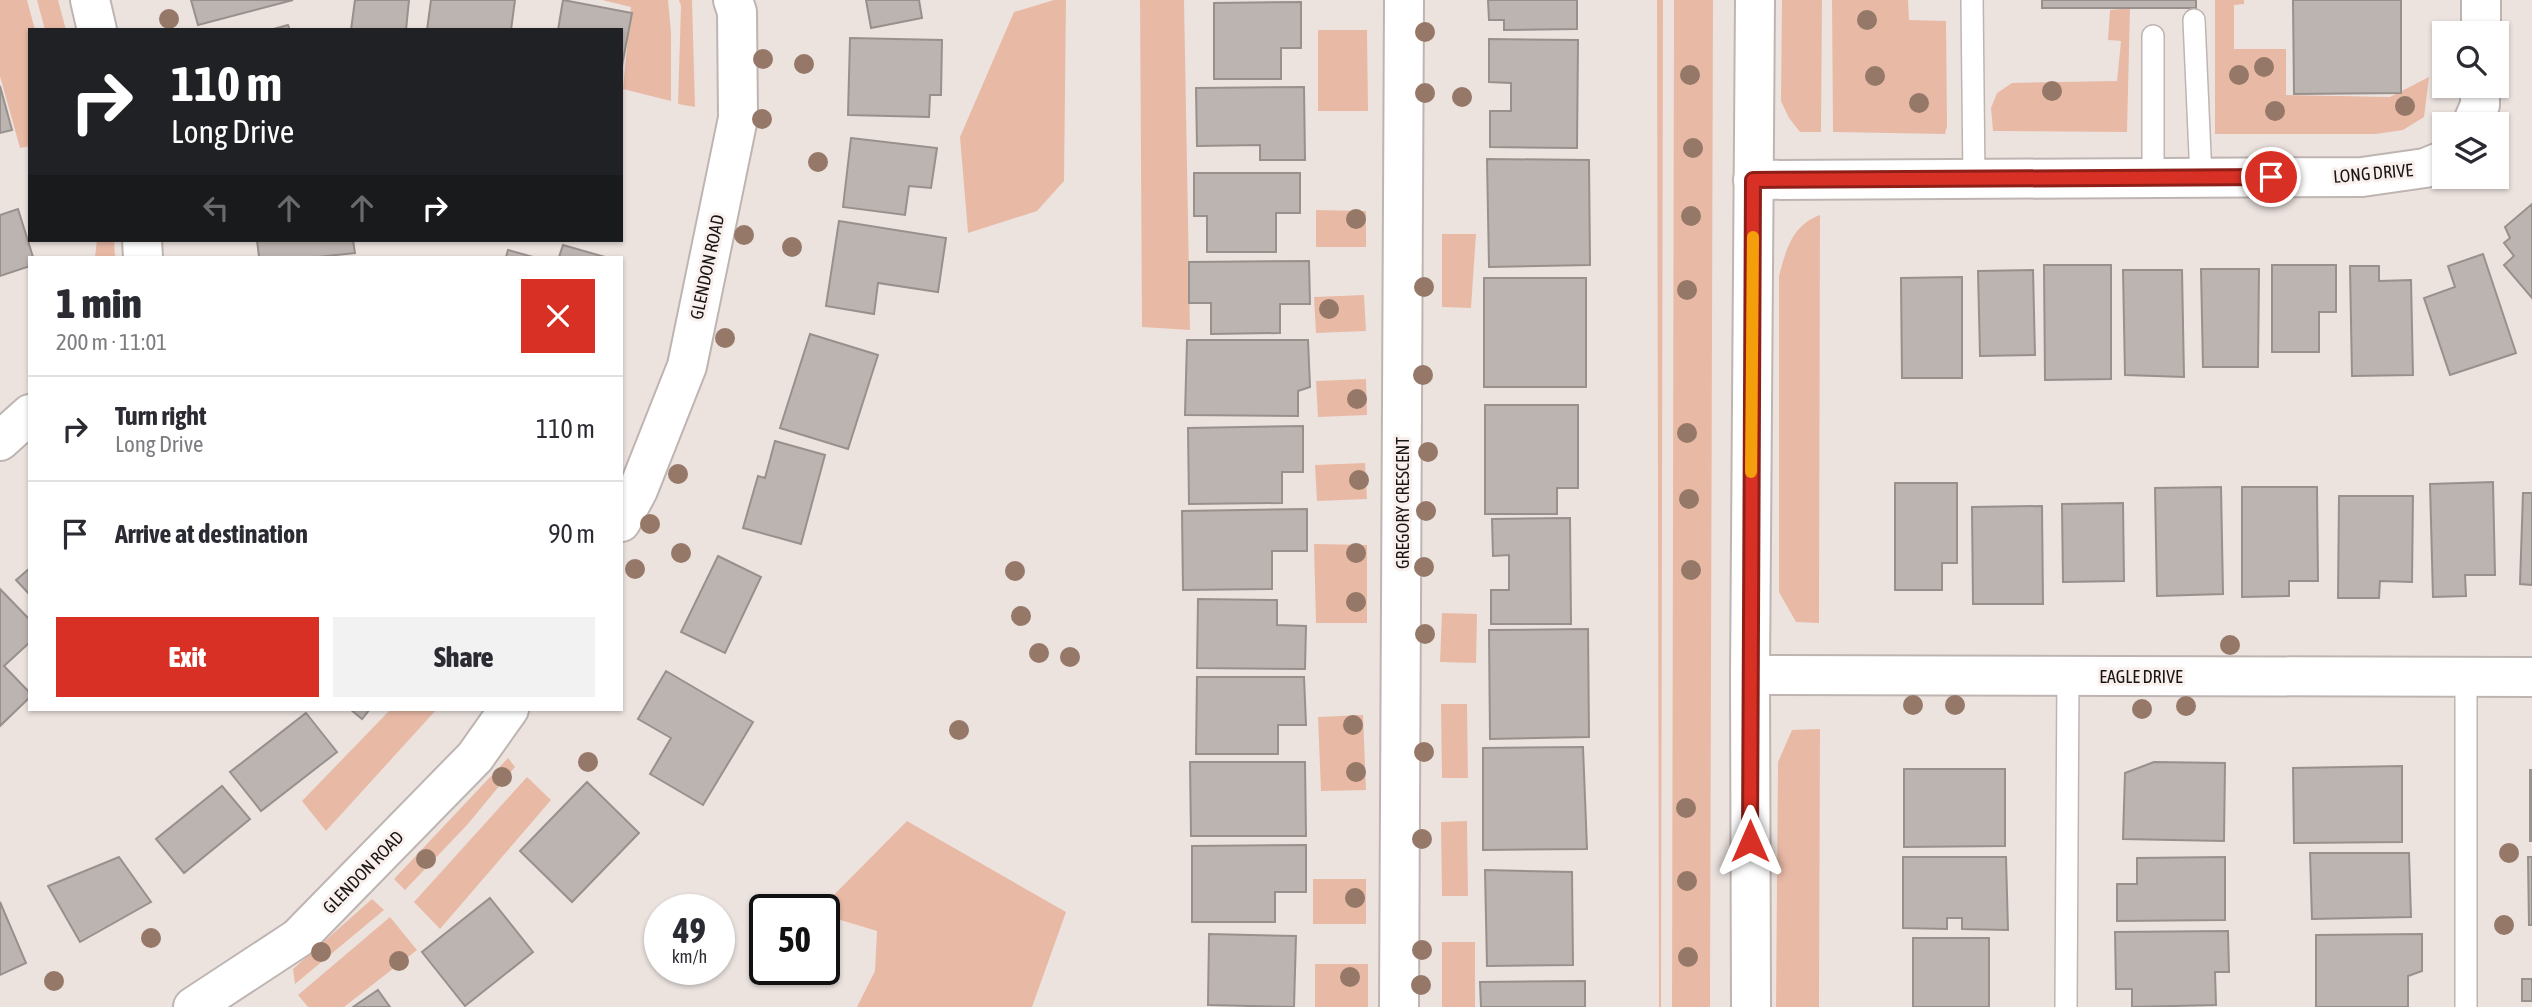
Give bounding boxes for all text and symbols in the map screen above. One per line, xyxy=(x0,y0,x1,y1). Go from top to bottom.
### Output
map controls xyxy=(2432,21,2509,189)
button: search xyxy=(2432,21,2509,98)
text: 110 m xyxy=(171,55,282,111)
icon: right xyxy=(56,56,147,147)
button: layers xyxy=(2432,112,2509,189)
text: Long Drive xyxy=(171,113,294,150)
pin xyxy=(2241,147,2301,207)
icon: arrive xyxy=(2252,158,2290,196)
street label: LONG DRIVE xyxy=(2332,159,2414,187)
icon: left xyxy=(197,189,235,227)
icon: ahead xyxy=(270,189,308,227)
icon: ahead xyxy=(343,189,381,227)
icon: right xyxy=(416,189,454,227)
street label: GLENDON ROAD xyxy=(686,213,728,321)
text: 1 min xyxy=(56,279,142,327)
button: close xyxy=(521,279,595,353)
text: 200 m · 11:01 xyxy=(56,329,167,355)
text: Turn right xyxy=(115,401,206,431)
icon: right xyxy=(56,410,94,448)
text: 110 m xyxy=(536,414,595,444)
text: Long Drive xyxy=(115,431,204,457)
street label: GREGORY CRESCENT xyxy=(1392,437,1413,569)
icon: arrive xyxy=(56,515,94,553)
text: Arrive at destination xyxy=(115,519,308,549)
text: 90 m xyxy=(548,519,595,549)
button: Exit xyxy=(56,617,319,697)
button: Share xyxy=(333,617,595,697)
street label: EAGLE DRIVE xyxy=(2099,666,2183,687)
position arrow xyxy=(1713,804,1787,878)
street label: GLENDON ROAD xyxy=(318,826,408,918)
speed limit sign: 50 xyxy=(749,894,840,985)
text: 49 xyxy=(673,910,706,950)
text: km/h xyxy=(672,946,707,967)

